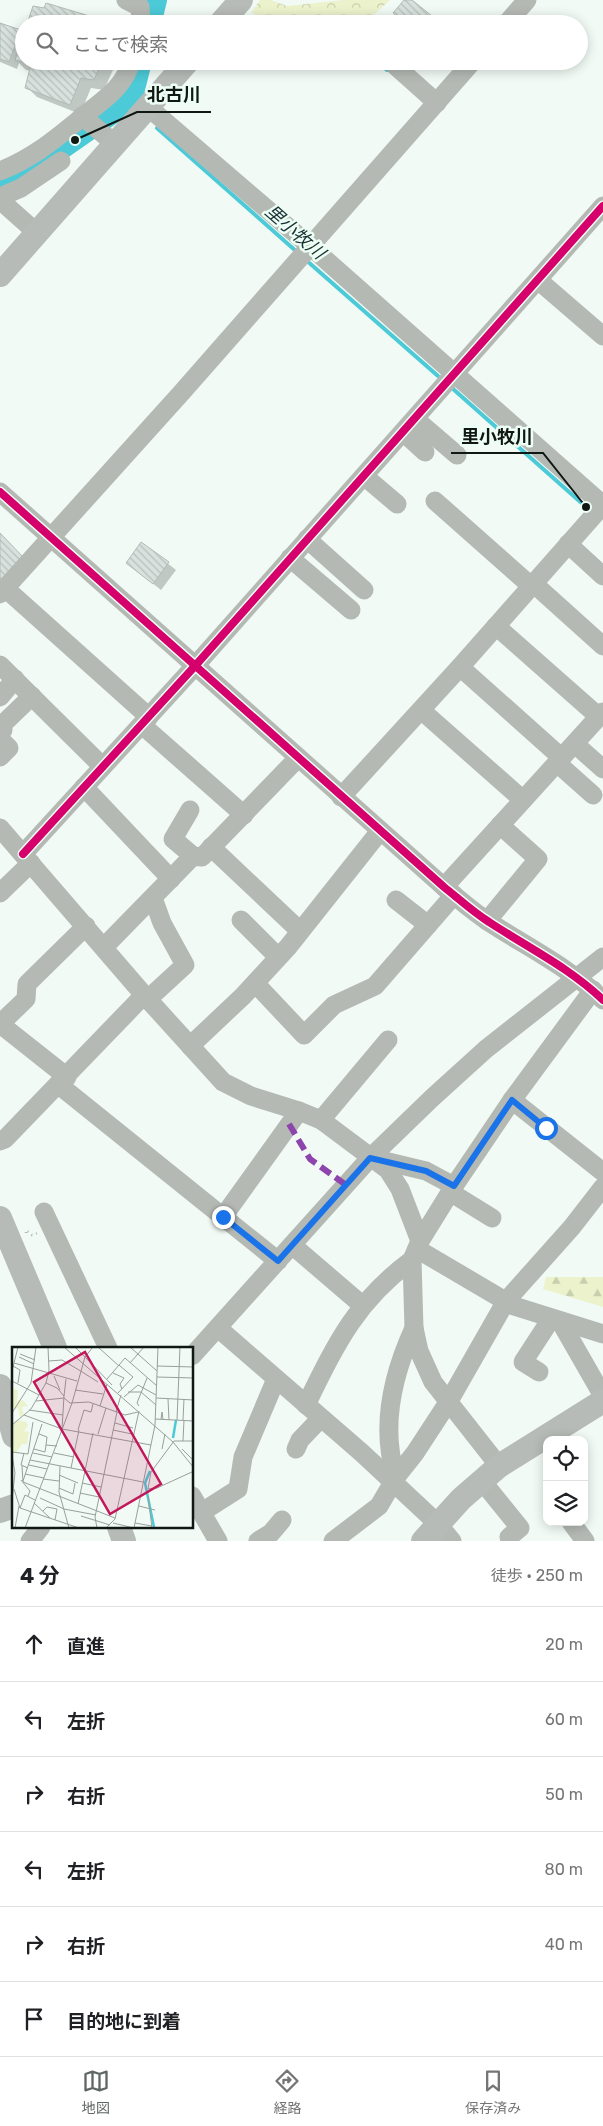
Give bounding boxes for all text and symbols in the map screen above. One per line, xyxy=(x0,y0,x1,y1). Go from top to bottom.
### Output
search box xyxy=(15,15,588,70)
icon: search xyxy=(33,29,61,57)
text: ここで検索 xyxy=(73,33,168,56)
callout: 北古川 xyxy=(137,79,211,112)
text: 北古川 xyxy=(147,84,201,106)
water label: 里小牧川 xyxy=(261,200,331,265)
callout: 里小牧川 xyxy=(451,420,543,453)
text: 里小牧川 xyxy=(461,426,533,448)
route start xyxy=(535,1117,558,1140)
route end xyxy=(212,1206,235,1229)
inset map xyxy=(12,1347,194,1528)
map controls xyxy=(543,1436,588,1526)
button: locate xyxy=(543,1436,588,1481)
button: layers xyxy=(543,1481,588,1526)
text: 4 分 xyxy=(20,1563,60,1588)
text: 徒歩 · 250 m xyxy=(491,1566,583,1585)
icon: ahead xyxy=(20,1630,48,1658)
text: 直進 xyxy=(67,1635,105,1658)
text: 20 m xyxy=(545,1635,583,1654)
icon: left xyxy=(20,1705,48,1733)
text: 左折 xyxy=(67,1710,105,1733)
text: 60 m xyxy=(545,1710,583,1729)
icon: right xyxy=(20,1780,48,1808)
text: 右折 xyxy=(67,1785,105,1808)
text: 50 m xyxy=(545,1785,583,1804)
icon: left xyxy=(20,1855,48,1883)
text: 左折 xyxy=(67,1860,105,1883)
text: 80 m xyxy=(545,1860,583,1879)
icon: right xyxy=(20,1930,48,1958)
text: 右折 xyxy=(67,1935,105,1958)
text: 40 m xyxy=(545,1935,583,1954)
icon: arrive xyxy=(20,2005,48,2033)
text: 目的地に到着 xyxy=(67,2010,181,2033)
tab: 地図 xyxy=(82,2067,110,2117)
tab: 経路 xyxy=(273,2067,301,2117)
tab: 保存済み xyxy=(465,2067,521,2117)

